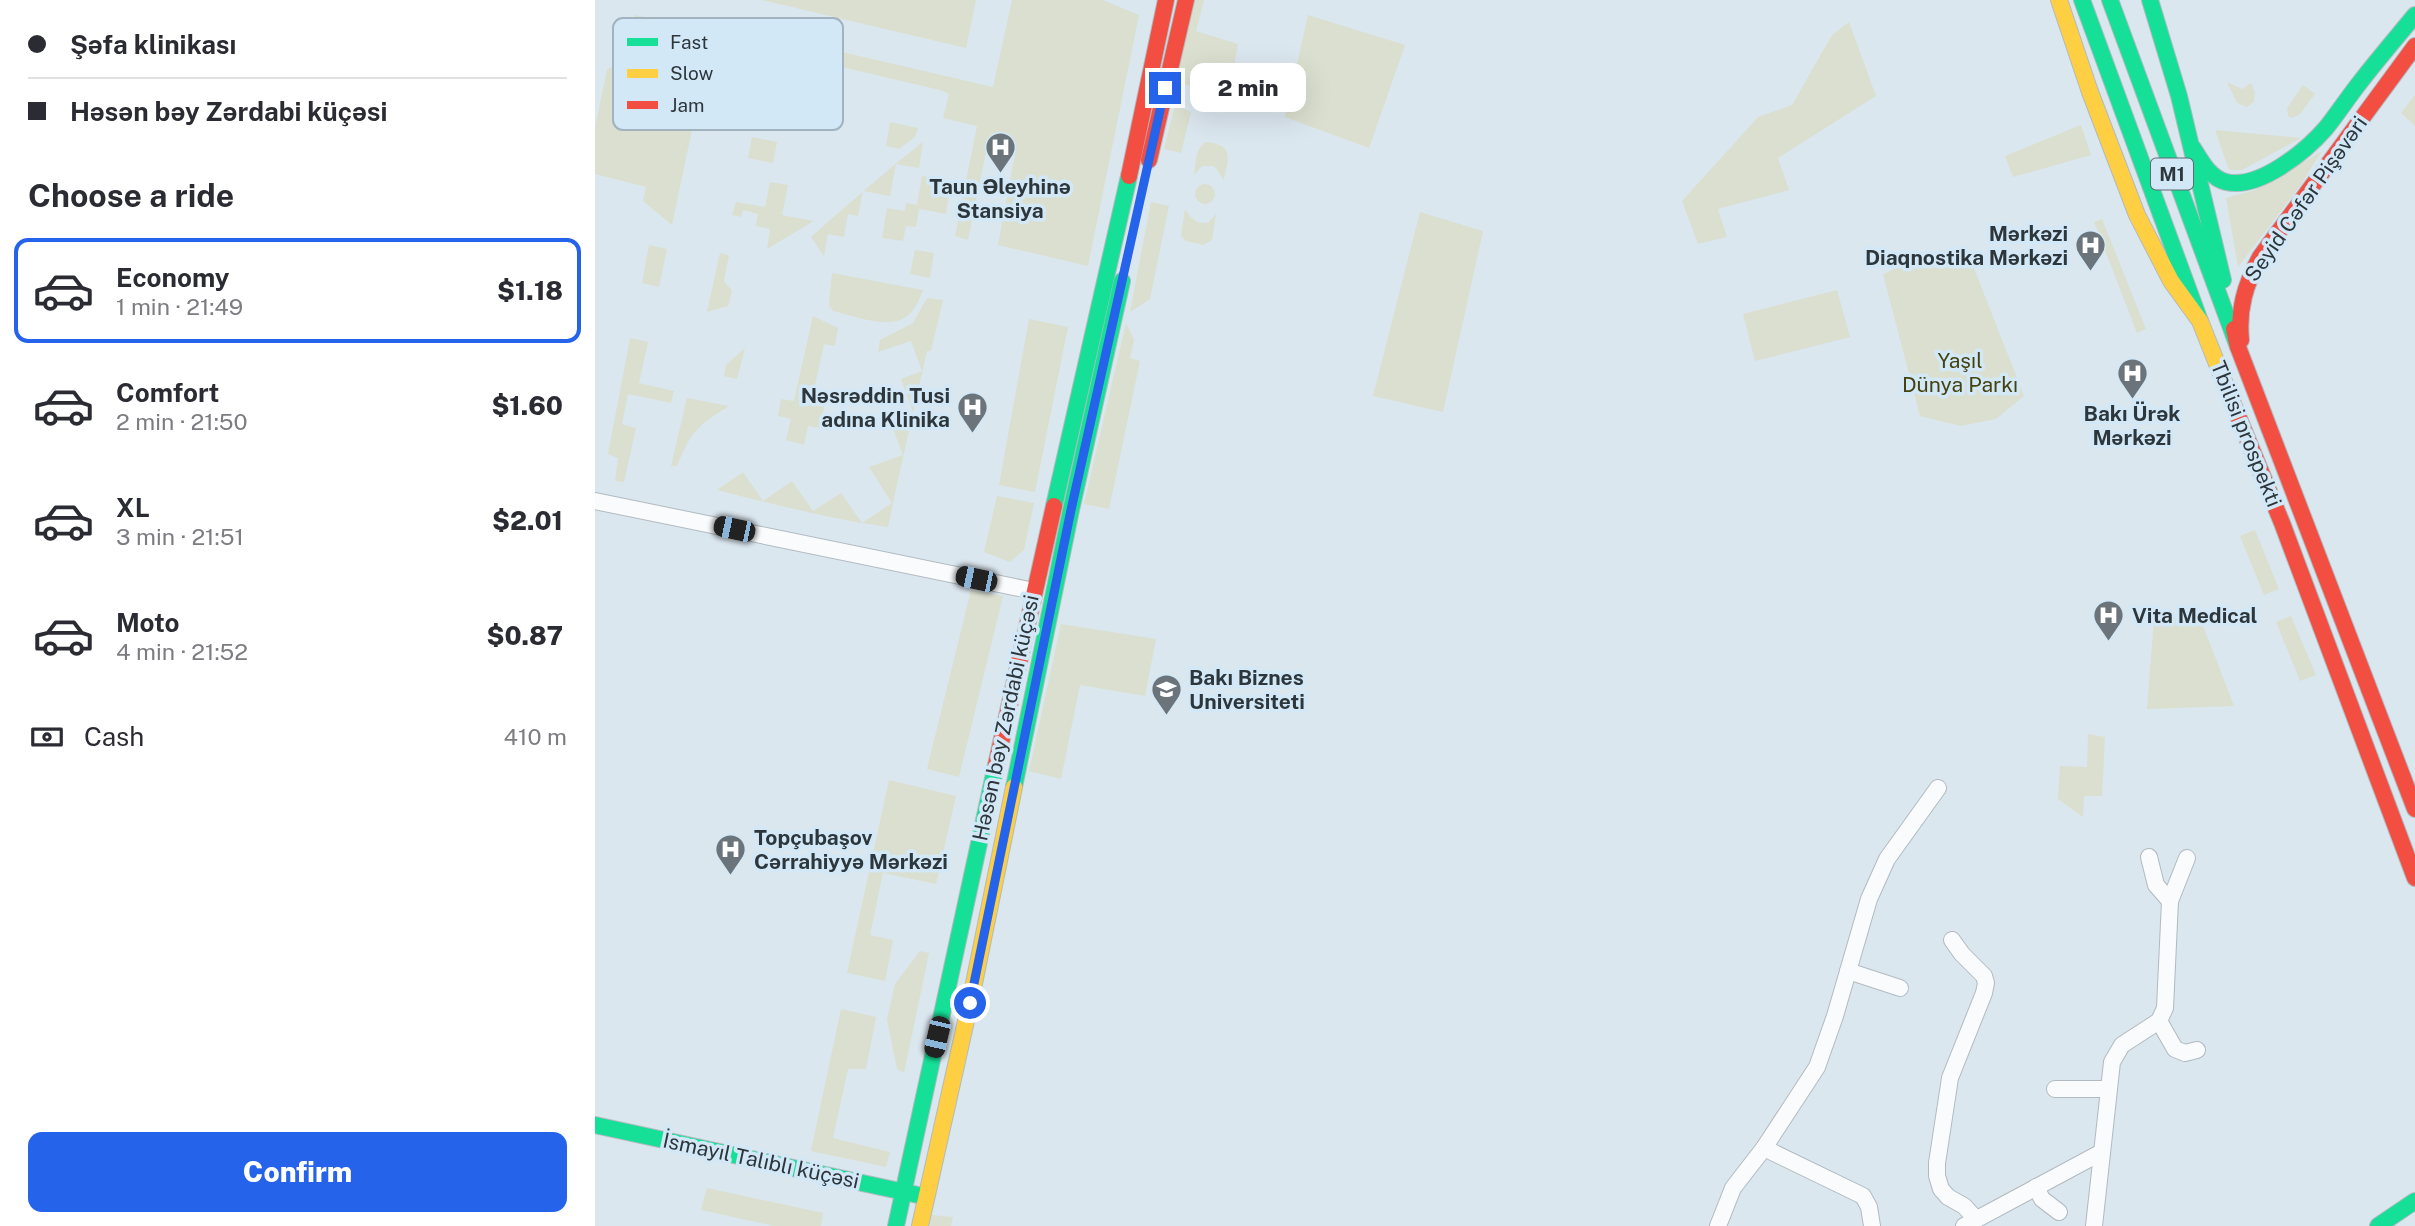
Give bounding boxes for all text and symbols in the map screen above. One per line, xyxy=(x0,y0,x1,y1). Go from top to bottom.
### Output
legend xyxy=(613,18,843,130)
text: Şəfa klinikası xyxy=(70,29,236,60)
text: Fast xyxy=(670,31,708,53)
text: Slow xyxy=(670,62,714,84)
callout: 2 min xyxy=(1189,64,1305,112)
route end xyxy=(1149,72,1181,104)
text: 2 min xyxy=(1217,74,1279,101)
text: Jam xyxy=(670,94,704,116)
text: Həsən bəy Zərdabi küçəsi xyxy=(70,96,388,127)
street label: Seyid Cəfər Pişəvəri xyxy=(2239,111,2372,286)
hospital icon: Taun Əleyhinə Stansiya xyxy=(983,130,1017,174)
road number: M1 xyxy=(2151,158,2193,190)
place label: Taun Əleyhinə Stansiya xyxy=(929,174,1071,223)
text: Choose a ride xyxy=(28,177,234,214)
place label: Mərkəzi Diaqnostika Mərkəzi xyxy=(1865,221,2068,270)
hospital icon: Mərkəzi Diaqnostika Mərkəzi xyxy=(2074,229,2108,273)
icon: car xyxy=(32,259,95,322)
text: Economy xyxy=(116,262,229,293)
text: $1.18 xyxy=(497,275,563,306)
text: 1 min · 21:49 xyxy=(116,293,243,320)
park label: Yaşıl Dünya Parkı xyxy=(1902,348,2018,397)
hospital icon: Bakı Ürək Mərkəzi xyxy=(2115,357,2149,401)
street label: Tbilisi prospekti xyxy=(2206,357,2287,510)
icon: car xyxy=(32,374,95,437)
text: Comfort xyxy=(116,377,219,408)
place label: Nəsrəddin Tusi adına Klinika xyxy=(801,383,950,432)
text: $1.60 xyxy=(491,390,563,421)
hospital icon: Nəsrəddin Tusi adına Klinika xyxy=(956,391,990,435)
place label: Bakı Ürək Mərkəzi xyxy=(2084,401,2180,450)
text: 2 min · 21:50 xyxy=(116,408,248,435)
icon: car xyxy=(32,489,95,552)
text: XL xyxy=(116,492,150,523)
text: $2.01 xyxy=(492,505,563,536)
car xyxy=(712,514,757,544)
text: 3 min · 21:51 xyxy=(116,523,244,550)
car xyxy=(954,564,999,594)
street label: Həsən bəy Zərdabi küçəsi xyxy=(967,593,1044,843)
hospital icon: Vita Medical xyxy=(2092,599,2126,643)
place label: Vita Medical xyxy=(2132,603,2258,628)
icon: car xyxy=(32,604,95,667)
text: Moto xyxy=(116,607,179,638)
text: $0.87 xyxy=(486,620,563,651)
text: 4 min · 21:52 xyxy=(116,638,248,665)
place label: Bakı Biznes Universiteti xyxy=(1189,665,1305,714)
school or university icon: Bakı Biznes Universiteti xyxy=(1149,673,1183,717)
icon: cash xyxy=(28,718,66,756)
text: Cash xyxy=(84,721,144,752)
text: 410 m xyxy=(504,723,567,750)
place label: Topçubaşov Cərrahiyyə Mərkəzi xyxy=(754,825,948,874)
hospital icon: Topçubaşov Cərrahiyyə Mərkəzi xyxy=(714,833,748,877)
route start xyxy=(954,987,986,1019)
car xyxy=(923,1014,952,1060)
street label: İsmayıl Talıblı küçəsi xyxy=(661,1127,862,1194)
button: Confirm xyxy=(28,1132,567,1212)

